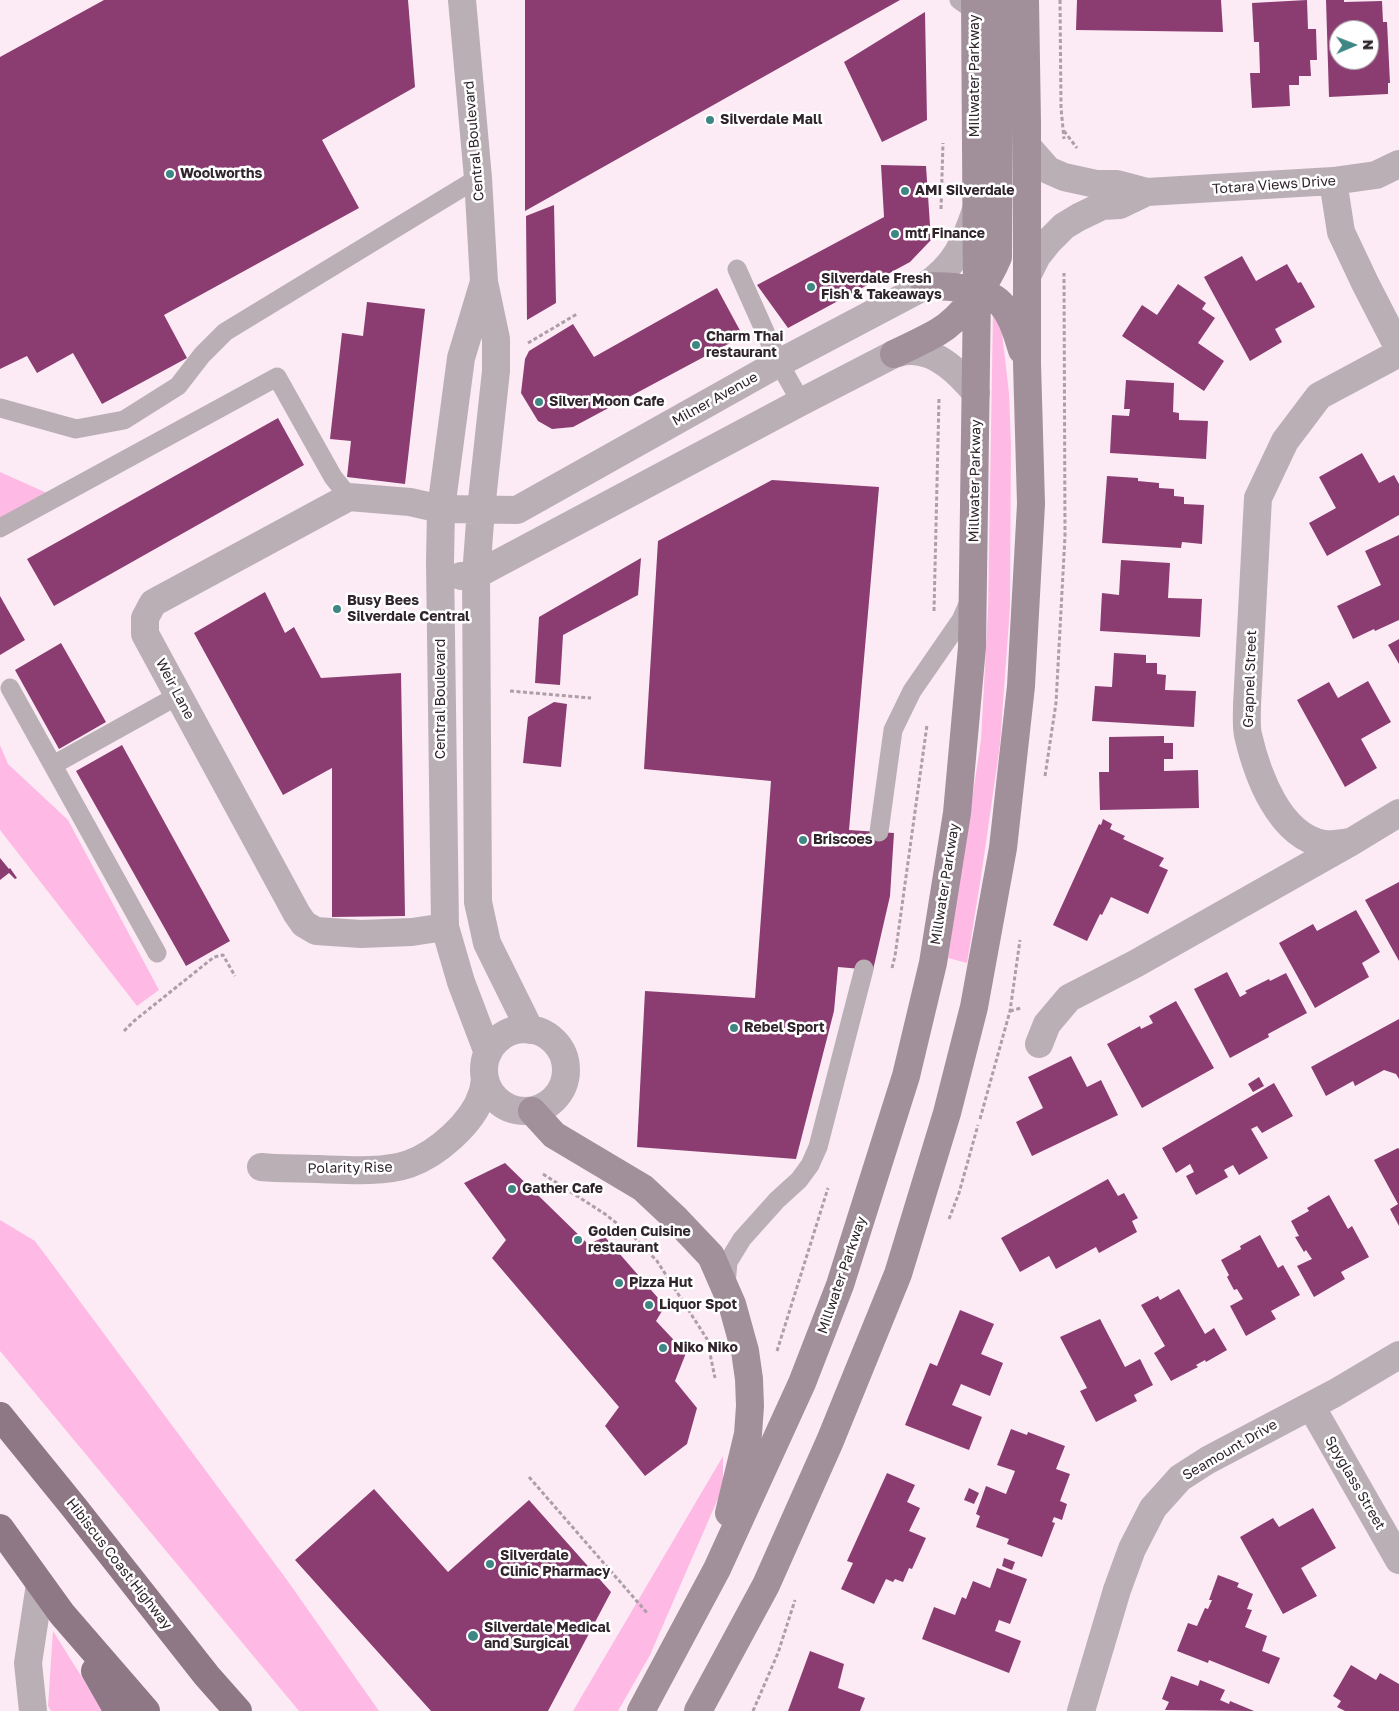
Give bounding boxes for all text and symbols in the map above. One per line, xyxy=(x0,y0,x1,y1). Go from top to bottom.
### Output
street label: Millwater Parkway xyxy=(967,14,983,138)
north arrow xyxy=(1329,20,1379,70)
text: N xyxy=(1360,39,1377,50)
street label: Central Boulevard xyxy=(460,80,488,202)
place label: Silverdale Mall xyxy=(720,112,822,128)
marker: Silverdale Mall xyxy=(704,114,716,126)
place label: Woolworths xyxy=(180,166,262,182)
marker: Woolworths xyxy=(164,168,176,180)
street label: Totara Views Drive xyxy=(1212,172,1336,198)
place label: AMI Silverdale xyxy=(915,183,1015,199)
marker: AMI Silverdale xyxy=(899,185,911,197)
place label: mtf Finance xyxy=(905,226,985,242)
marker: mtf Finance xyxy=(889,228,901,240)
place label: Silverdale Fresh Fish & Takeaways xyxy=(821,271,942,304)
marker: Silverdale Fresh Fish & Takeaways xyxy=(805,281,817,293)
place label: Charm Thai restaurant xyxy=(706,329,783,362)
marker: Charm Thai restaurant xyxy=(690,339,702,351)
street label: Milner Avenue xyxy=(669,369,761,429)
place label: Silver Moon Cafe xyxy=(549,394,665,410)
marker: Silver Moon Cafe xyxy=(533,396,545,408)
street label: Millwater Parkway xyxy=(966,419,984,543)
place label: Busy Bees Silverdale Central xyxy=(347,593,470,626)
marker: Busy Bees Silverdale Central xyxy=(331,603,343,615)
street label: Grapnel Street xyxy=(1240,630,1260,728)
street label: Central Boulevard xyxy=(433,639,449,759)
street label: Weir Lane xyxy=(152,656,198,722)
street label: Millwater Parkway xyxy=(927,822,963,946)
place label: Briscoes xyxy=(813,832,873,848)
marker: Briscoes xyxy=(797,834,809,846)
place label: Rebel Sport xyxy=(744,1020,825,1036)
marker: Rebel Sport xyxy=(728,1022,740,1034)
street label: Polarity Rise xyxy=(307,1159,393,1177)
place label: Gather Cafe xyxy=(522,1181,603,1197)
marker: Gather Cafe xyxy=(506,1183,518,1195)
street label: Millwater Parkway xyxy=(814,1214,870,1336)
place label: Golden Cuisine restaurant xyxy=(588,1224,691,1256)
marker: Golden Cuisine restaurant xyxy=(572,1234,584,1246)
place label: Pizza Hut xyxy=(629,1275,693,1291)
marker: Pizza Hut xyxy=(613,1277,625,1289)
place label: Liquor Spot xyxy=(659,1297,737,1313)
marker: Liquor Spot xyxy=(643,1299,655,1311)
place label: Niko Niko xyxy=(673,1340,738,1356)
marker: Niko Niko xyxy=(657,1342,669,1354)
street label: Seamount Drive xyxy=(1180,1416,1280,1484)
street label: Spyglass Street xyxy=(1321,1433,1389,1533)
street label: Hibiscus Coast Highway xyxy=(63,1495,175,1633)
place label: Silverdale Clinic Pharmacy xyxy=(500,1548,610,1580)
marker: Silverdale Clinic Pharmacy xyxy=(484,1558,496,1570)
place label: Silverdale Medical and Surgical xyxy=(484,1620,610,1652)
marker: Silverdale Medical and Surgical xyxy=(466,1629,480,1643)

